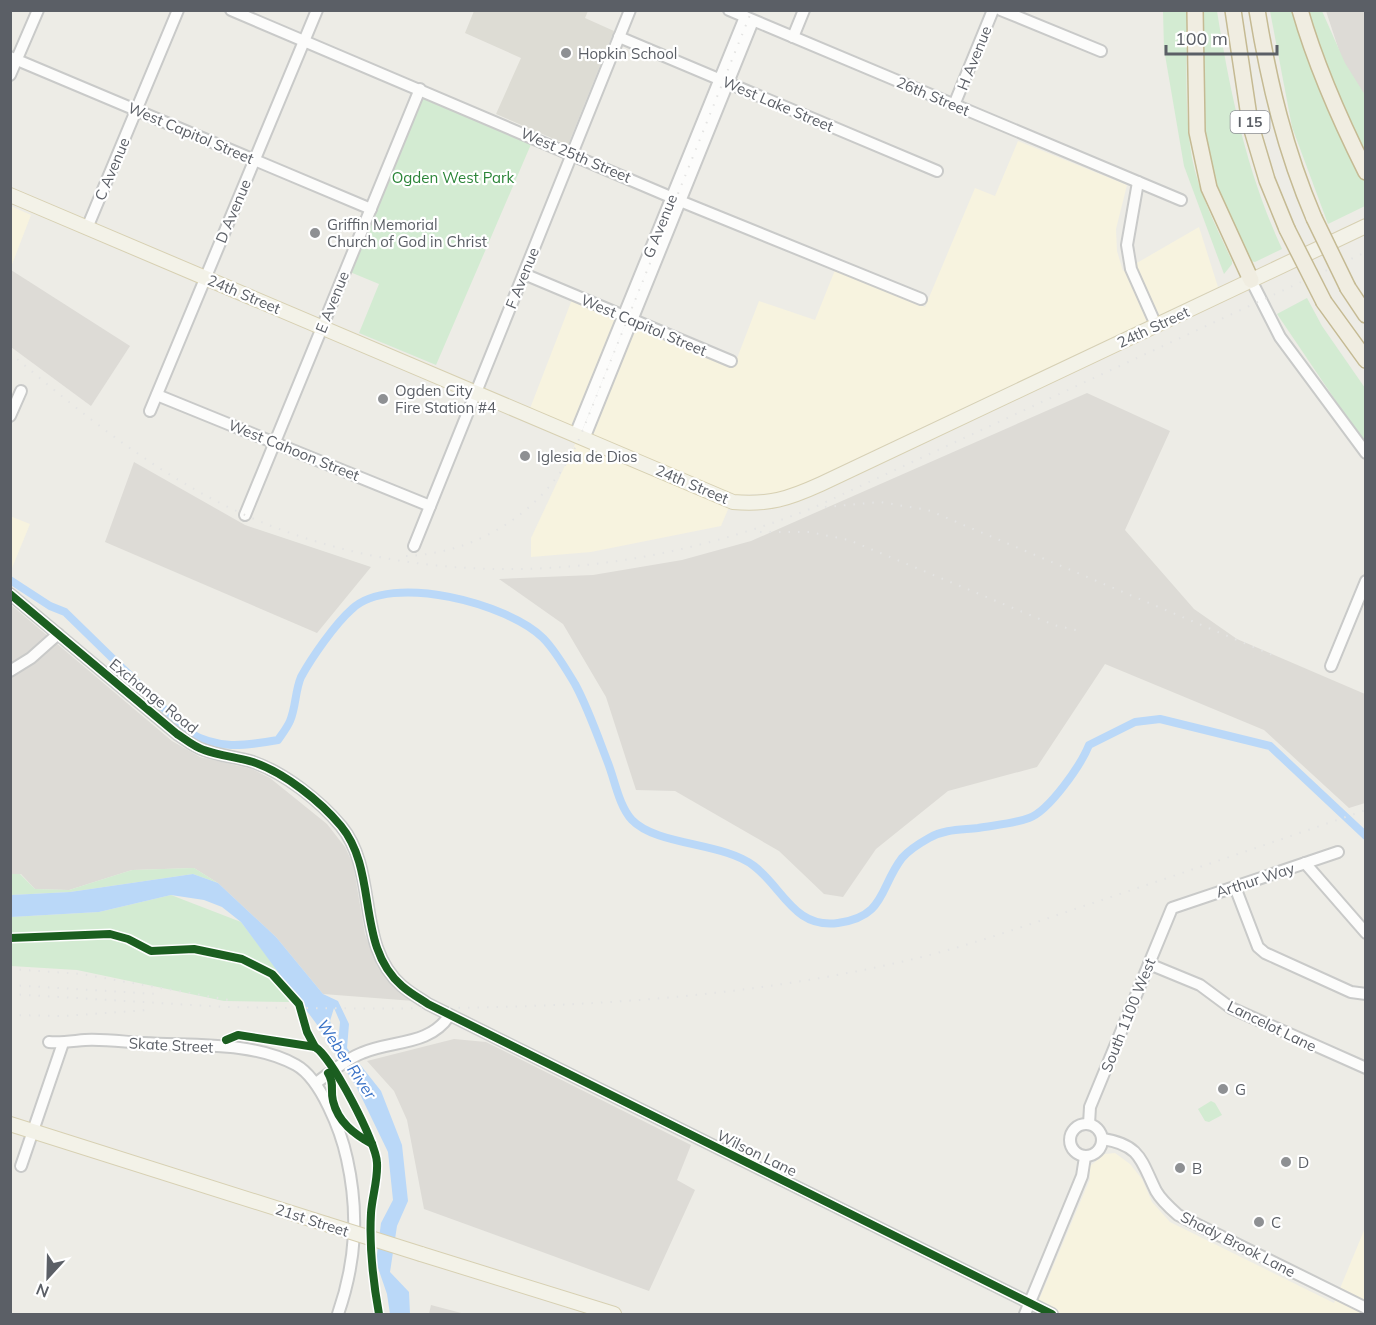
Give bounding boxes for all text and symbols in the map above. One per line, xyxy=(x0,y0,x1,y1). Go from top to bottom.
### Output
scale bar xyxy=(1166,18,1277,56)
street label: H Avenue xyxy=(953,23,995,93)
text: 100 m xyxy=(1175,27,1228,50)
place label: Hopkin School xyxy=(578,44,677,63)
marker: Hopkin School xyxy=(559,46,573,60)
street label: West Lake Street xyxy=(720,72,836,136)
street label: 26th Street xyxy=(894,72,972,120)
street label: West Capitol Street xyxy=(125,98,257,168)
road number: I 15 xyxy=(1230,111,1270,133)
street label: West 25th Street xyxy=(518,123,634,187)
street label: C Avenue xyxy=(90,135,134,203)
park label: Ogden West Park xyxy=(392,168,515,187)
street label: D Avenue xyxy=(211,176,255,246)
street label: G Avenue xyxy=(639,191,681,261)
place label: Griffin Memorial Church of God in Christ xyxy=(327,215,487,251)
marker: Griffin Memorial Church of God in Christ xyxy=(308,226,322,240)
street label: F Avenue xyxy=(501,244,543,312)
street label: E Avenue xyxy=(311,268,353,336)
street label: 24th Street xyxy=(205,270,283,318)
street label: West Capitol Street xyxy=(578,290,710,360)
street label: 24th Street xyxy=(1114,302,1192,352)
place label: Ogden City Fire Station #4 xyxy=(395,381,496,417)
marker: Ogden City Fire Station #4 xyxy=(376,392,390,406)
street label: West Cahoon Street xyxy=(226,415,362,485)
place label: Iglesia de Dios xyxy=(537,447,637,466)
marker: Iglesia de Dios xyxy=(518,449,532,463)
street label: 24th Street xyxy=(653,460,731,508)
street label: Exchange Road xyxy=(106,654,202,738)
street label: Arthur Way xyxy=(1213,858,1297,902)
street label: South 1100 West xyxy=(1097,955,1159,1075)
street label: Lancelot Lane xyxy=(1224,996,1320,1056)
water label: Weber River xyxy=(313,1015,382,1104)
street label: Skate Street xyxy=(128,1033,214,1057)
place label: G xyxy=(1235,1080,1246,1099)
marker: G xyxy=(1216,1082,1230,1096)
street label: Wilson Lane xyxy=(714,1125,800,1181)
place label: D xyxy=(1298,1153,1309,1172)
marker: D xyxy=(1279,1155,1293,1169)
place label: B xyxy=(1192,1159,1202,1178)
marker: B xyxy=(1173,1161,1187,1175)
street label: 21st Street xyxy=(273,1199,351,1241)
street label: Shady Brook Lane xyxy=(1177,1207,1299,1281)
place label: C xyxy=(1271,1213,1281,1232)
marker: C xyxy=(1252,1215,1266,1229)
north arrow xyxy=(18,1247,78,1307)
text: N xyxy=(33,1279,52,1302)

